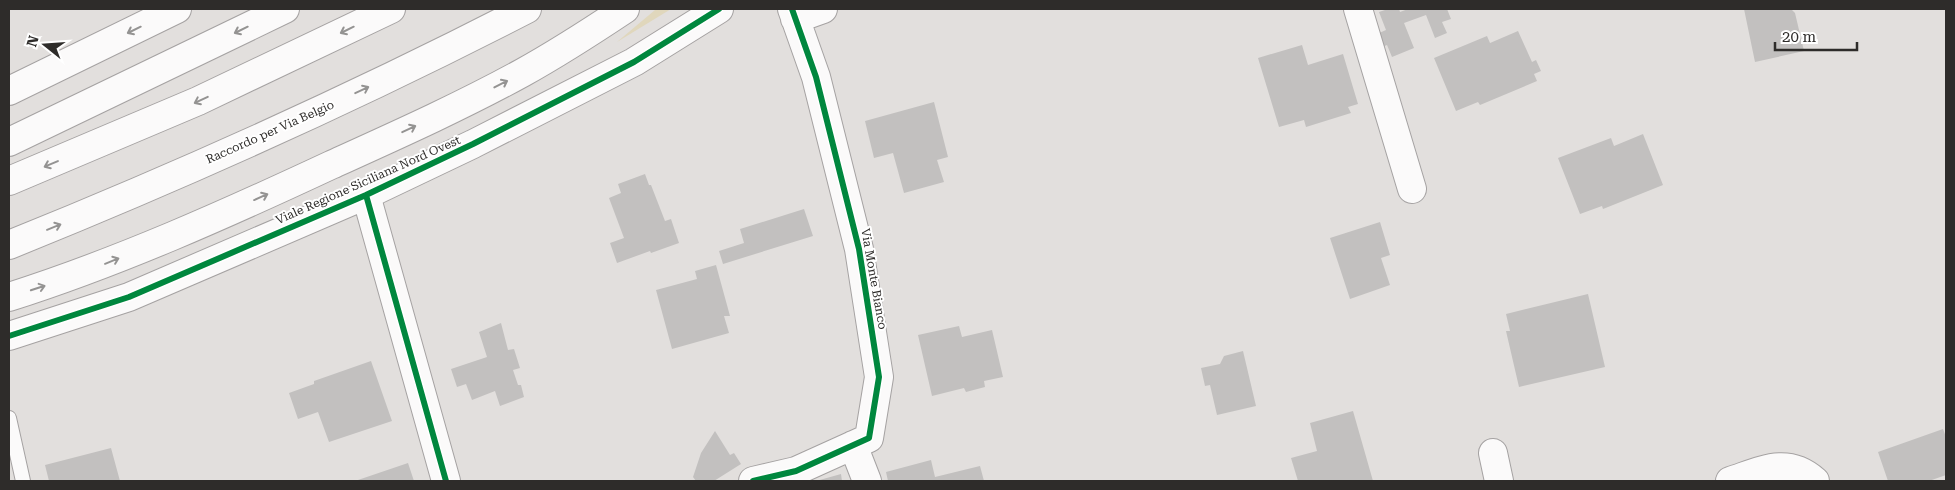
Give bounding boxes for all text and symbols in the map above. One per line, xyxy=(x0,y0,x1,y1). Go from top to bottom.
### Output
north arrow xyxy=(20,20,70,70)
scale bar xyxy=(1775,20,1858,52)
one-way arrow xyxy=(127,26,142,35)
one-way arrow xyxy=(234,26,249,35)
one-way arrow xyxy=(340,26,355,35)
text: 20 m xyxy=(1782,28,1817,46)
text: N xyxy=(23,33,42,49)
one-way arrow xyxy=(494,79,509,89)
one-way arrow xyxy=(355,84,370,94)
one-way arrow xyxy=(194,96,209,106)
street label: Raccordo per Via Belgio xyxy=(204,97,336,167)
one-way arrow xyxy=(401,124,416,133)
street label: Viale Regione Siciliana Nord Ovest xyxy=(273,133,463,227)
one-way arrow xyxy=(44,159,59,169)
one-way arrow xyxy=(254,191,269,200)
one-way arrow xyxy=(46,221,61,231)
street label: Via Monte Bianco xyxy=(858,227,890,331)
one-way arrow xyxy=(104,255,119,265)
one-way arrow xyxy=(29,283,45,292)

